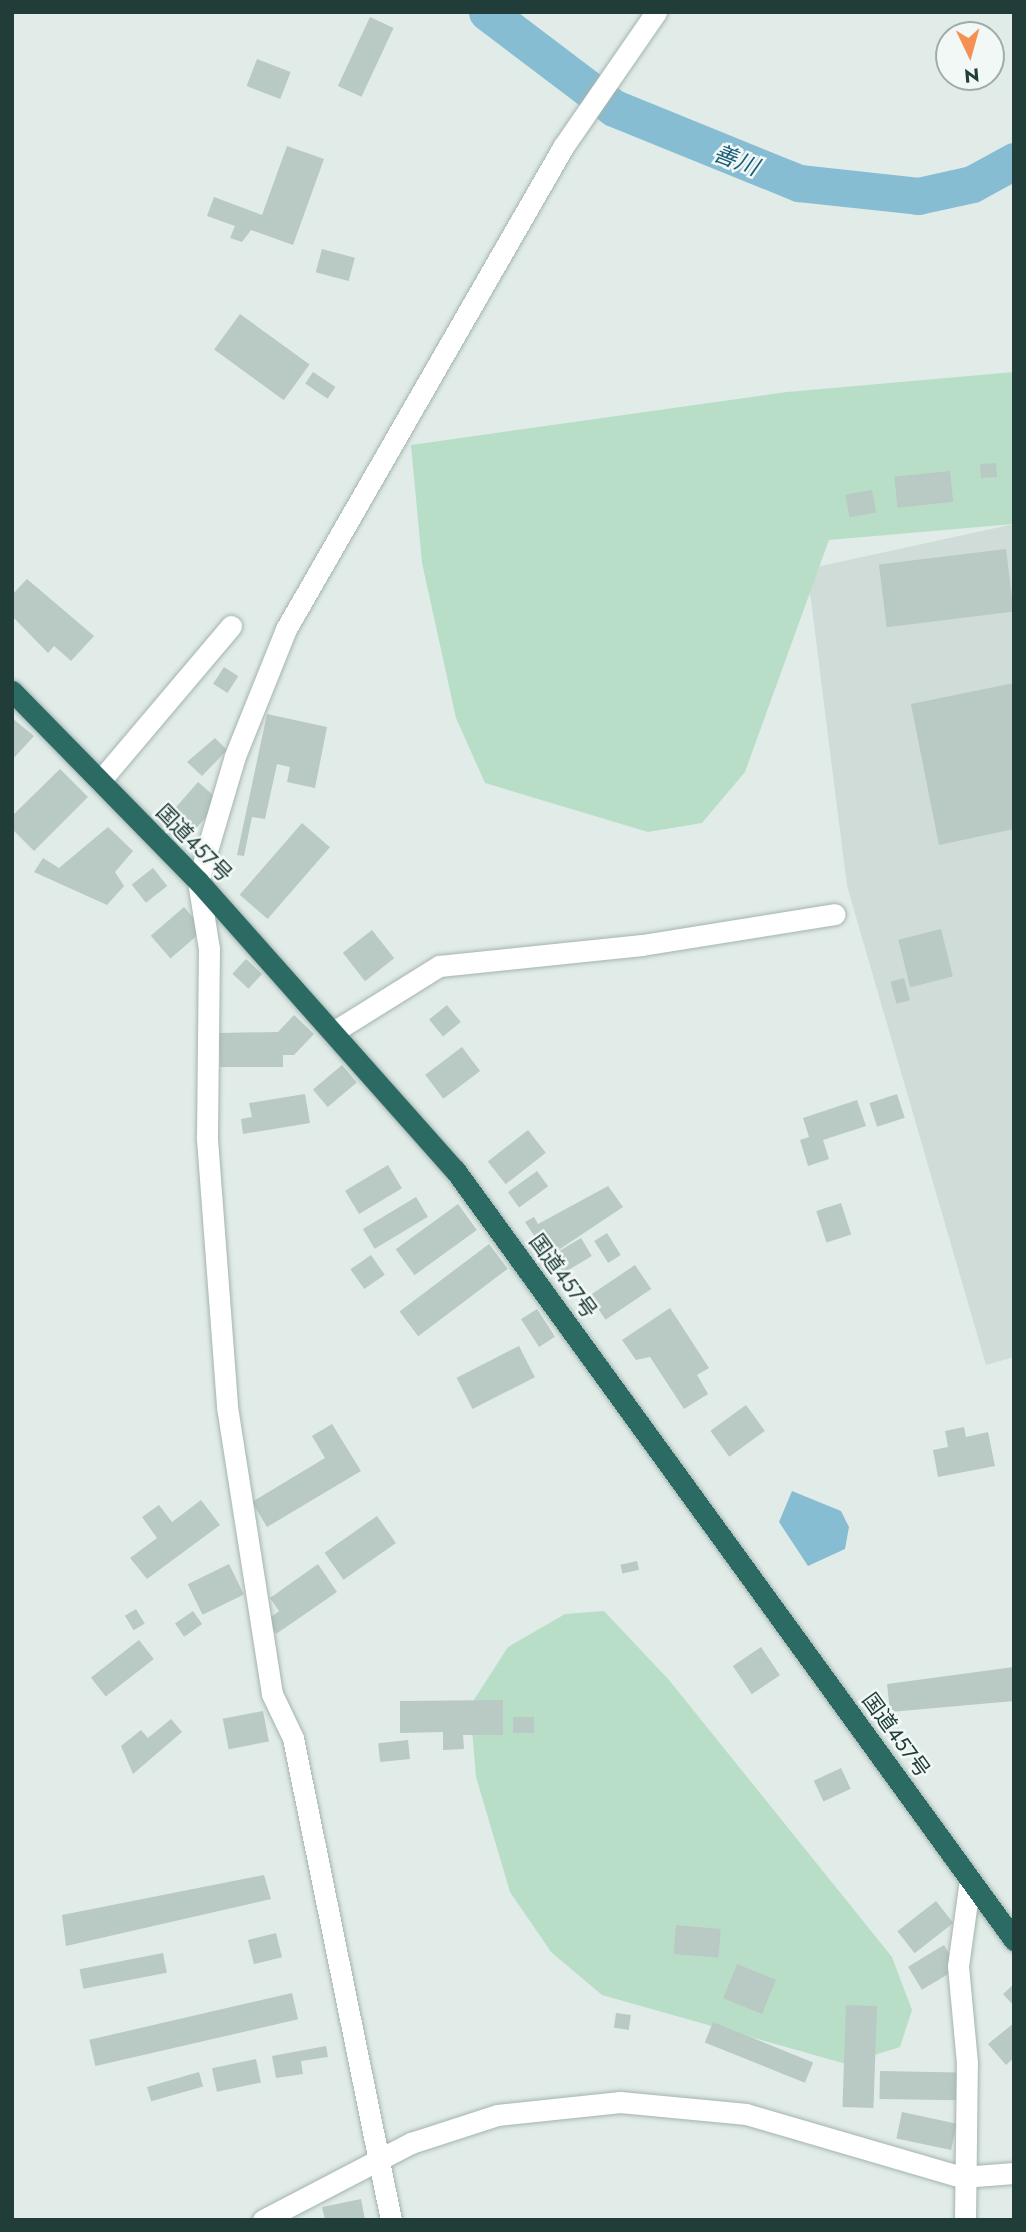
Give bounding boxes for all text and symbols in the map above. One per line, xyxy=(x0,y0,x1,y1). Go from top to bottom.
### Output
north arrow xyxy=(935,21,1005,91)
text: N xyxy=(963,61,980,90)
water label: 善川 xyxy=(710,139,762,181)
street label: 国道457号 xyxy=(151,799,237,887)
street label: 国道457号 xyxy=(524,1229,602,1323)
street label: 国道457号 xyxy=(857,1688,935,1782)

